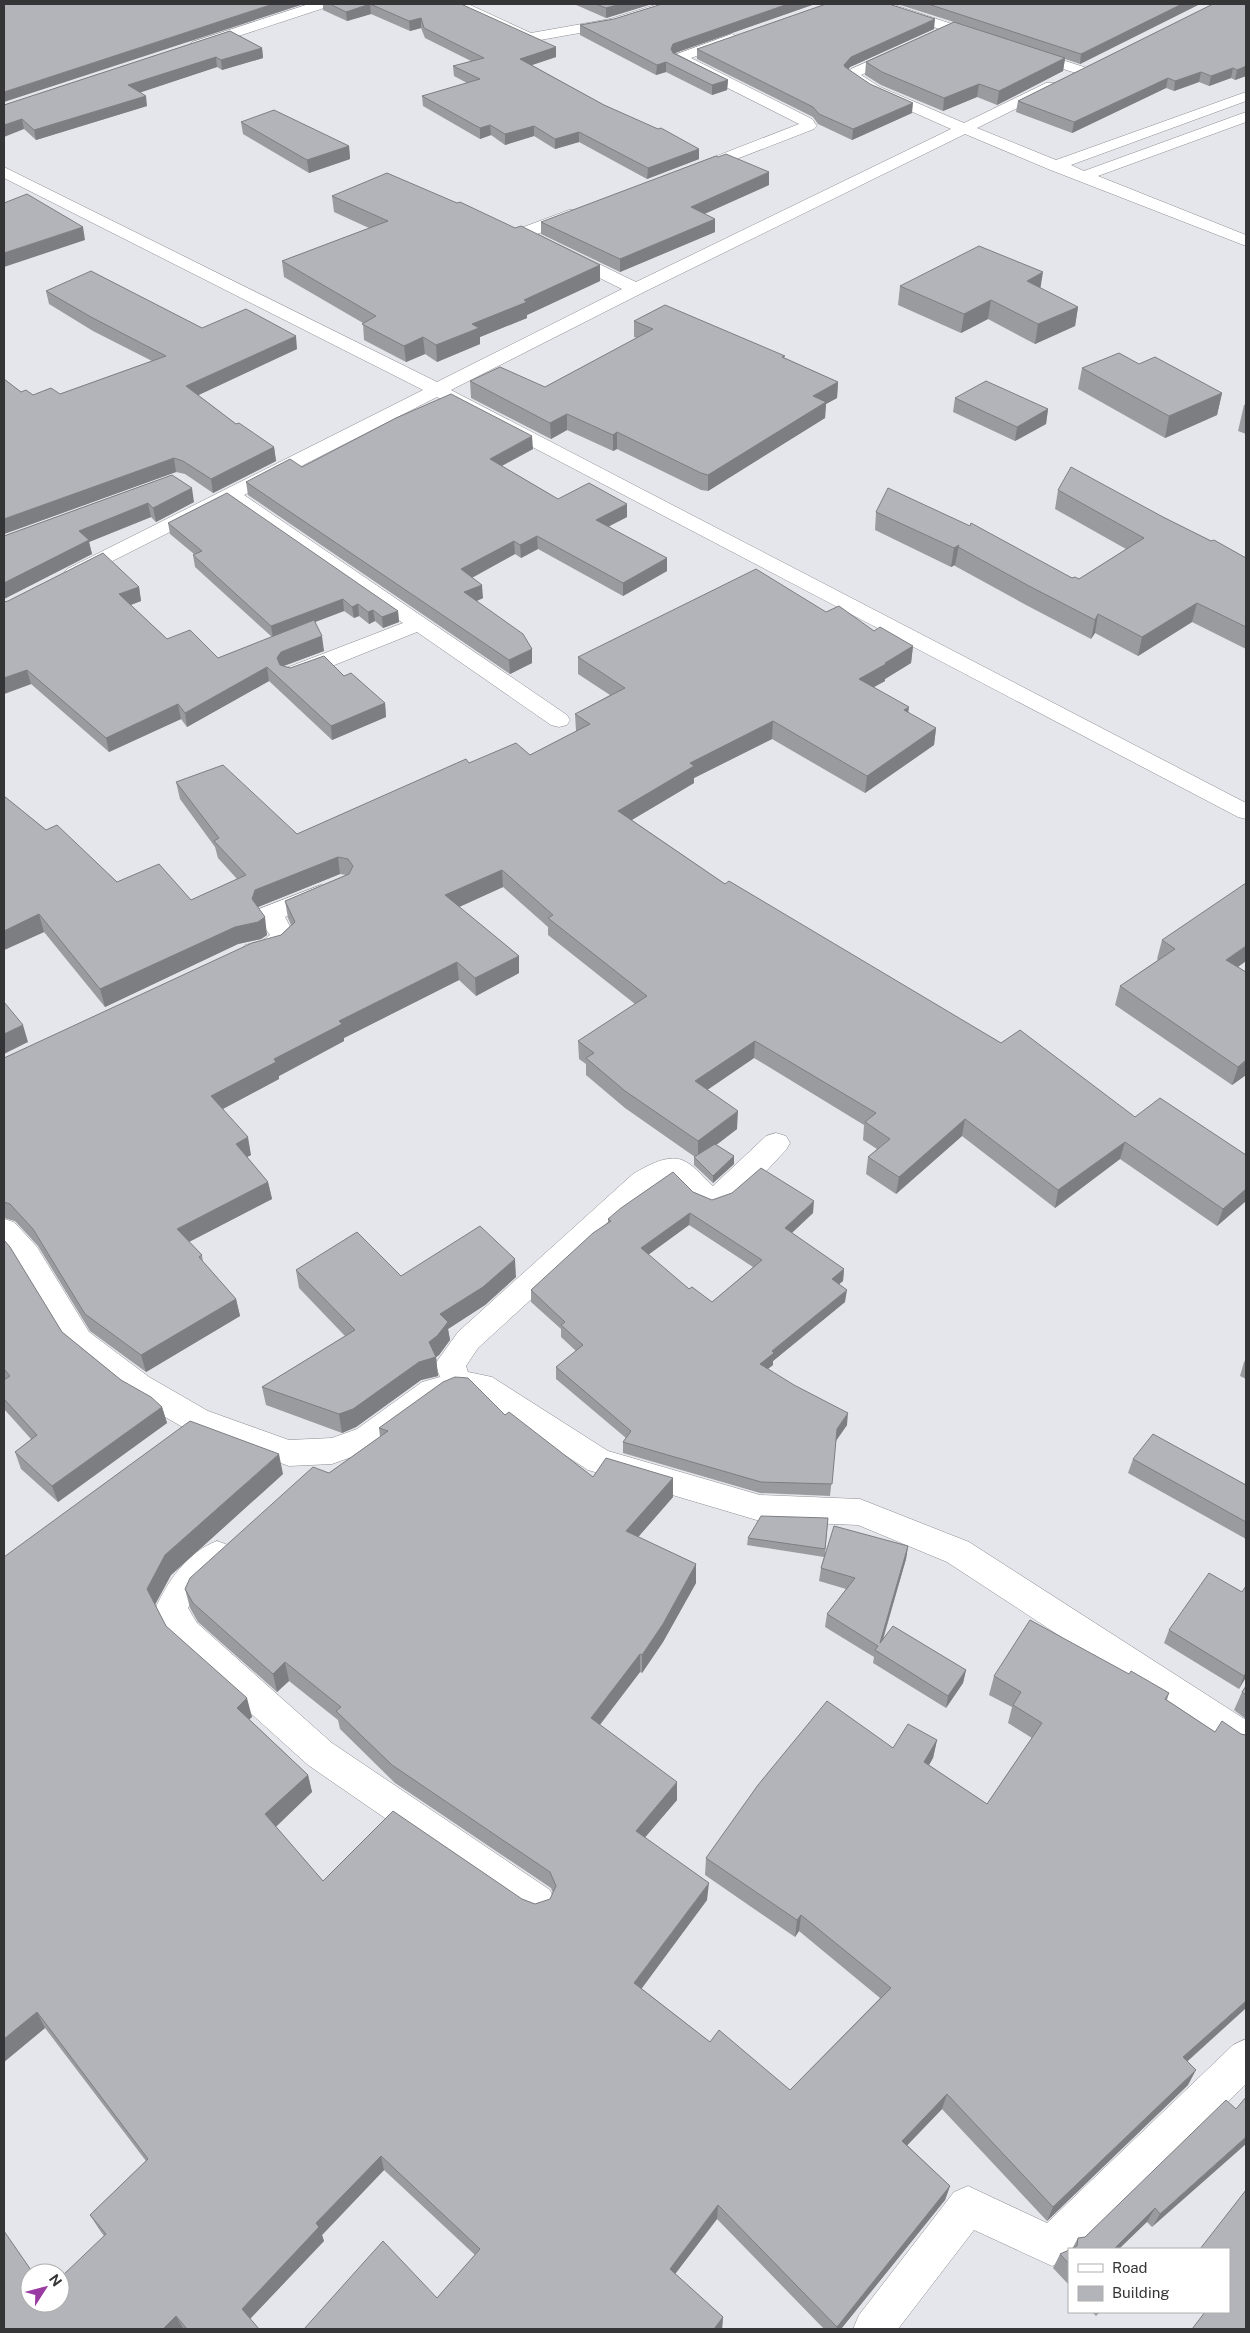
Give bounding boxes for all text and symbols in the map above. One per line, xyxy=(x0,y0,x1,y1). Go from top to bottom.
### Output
legend xyxy=(1068,2248,1230,2313)
text: Road xyxy=(1112,2259,1148,2276)
north arrow xyxy=(20,2263,70,2313)
text: N xyxy=(46,2271,65,2289)
text: Building xyxy=(1112,2284,1170,2301)

